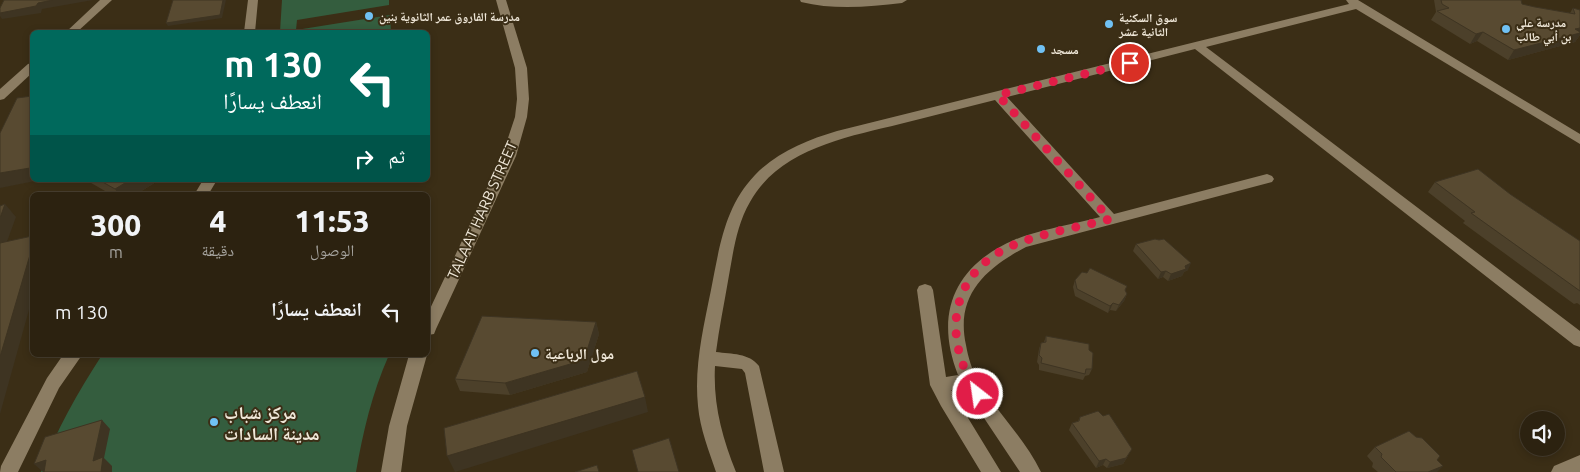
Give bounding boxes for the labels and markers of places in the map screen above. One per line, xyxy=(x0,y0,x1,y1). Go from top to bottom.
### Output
marker: مدرسة الفاروق عمر الثانوية بنين xyxy=(363,10,375,22)
place label: مدرسة الفاروق عمر الثانوية بنين xyxy=(379,10,520,25)
place label: سوق السكنية الثانية عشر xyxy=(1118,11,1177,39)
place label: مدرسة علي بن أبي طالب xyxy=(1516,16,1571,46)
marker: سوق السكنية الثانية عشر xyxy=(1103,18,1115,30)
marker: مدرسة علي بن أبي طالب xyxy=(1500,23,1512,35)
pin xyxy=(1109,42,1151,84)
marker: مسجد xyxy=(1035,43,1047,55)
place label: مسجد xyxy=(1051,43,1079,56)
place label: مول الرباعية xyxy=(545,345,614,363)
marker: مول الرباعية xyxy=(529,347,541,359)
place label: مركز شباب مدينة السادات xyxy=(224,402,320,444)
marker: مركز شباب مدينة السادات xyxy=(208,416,220,428)

